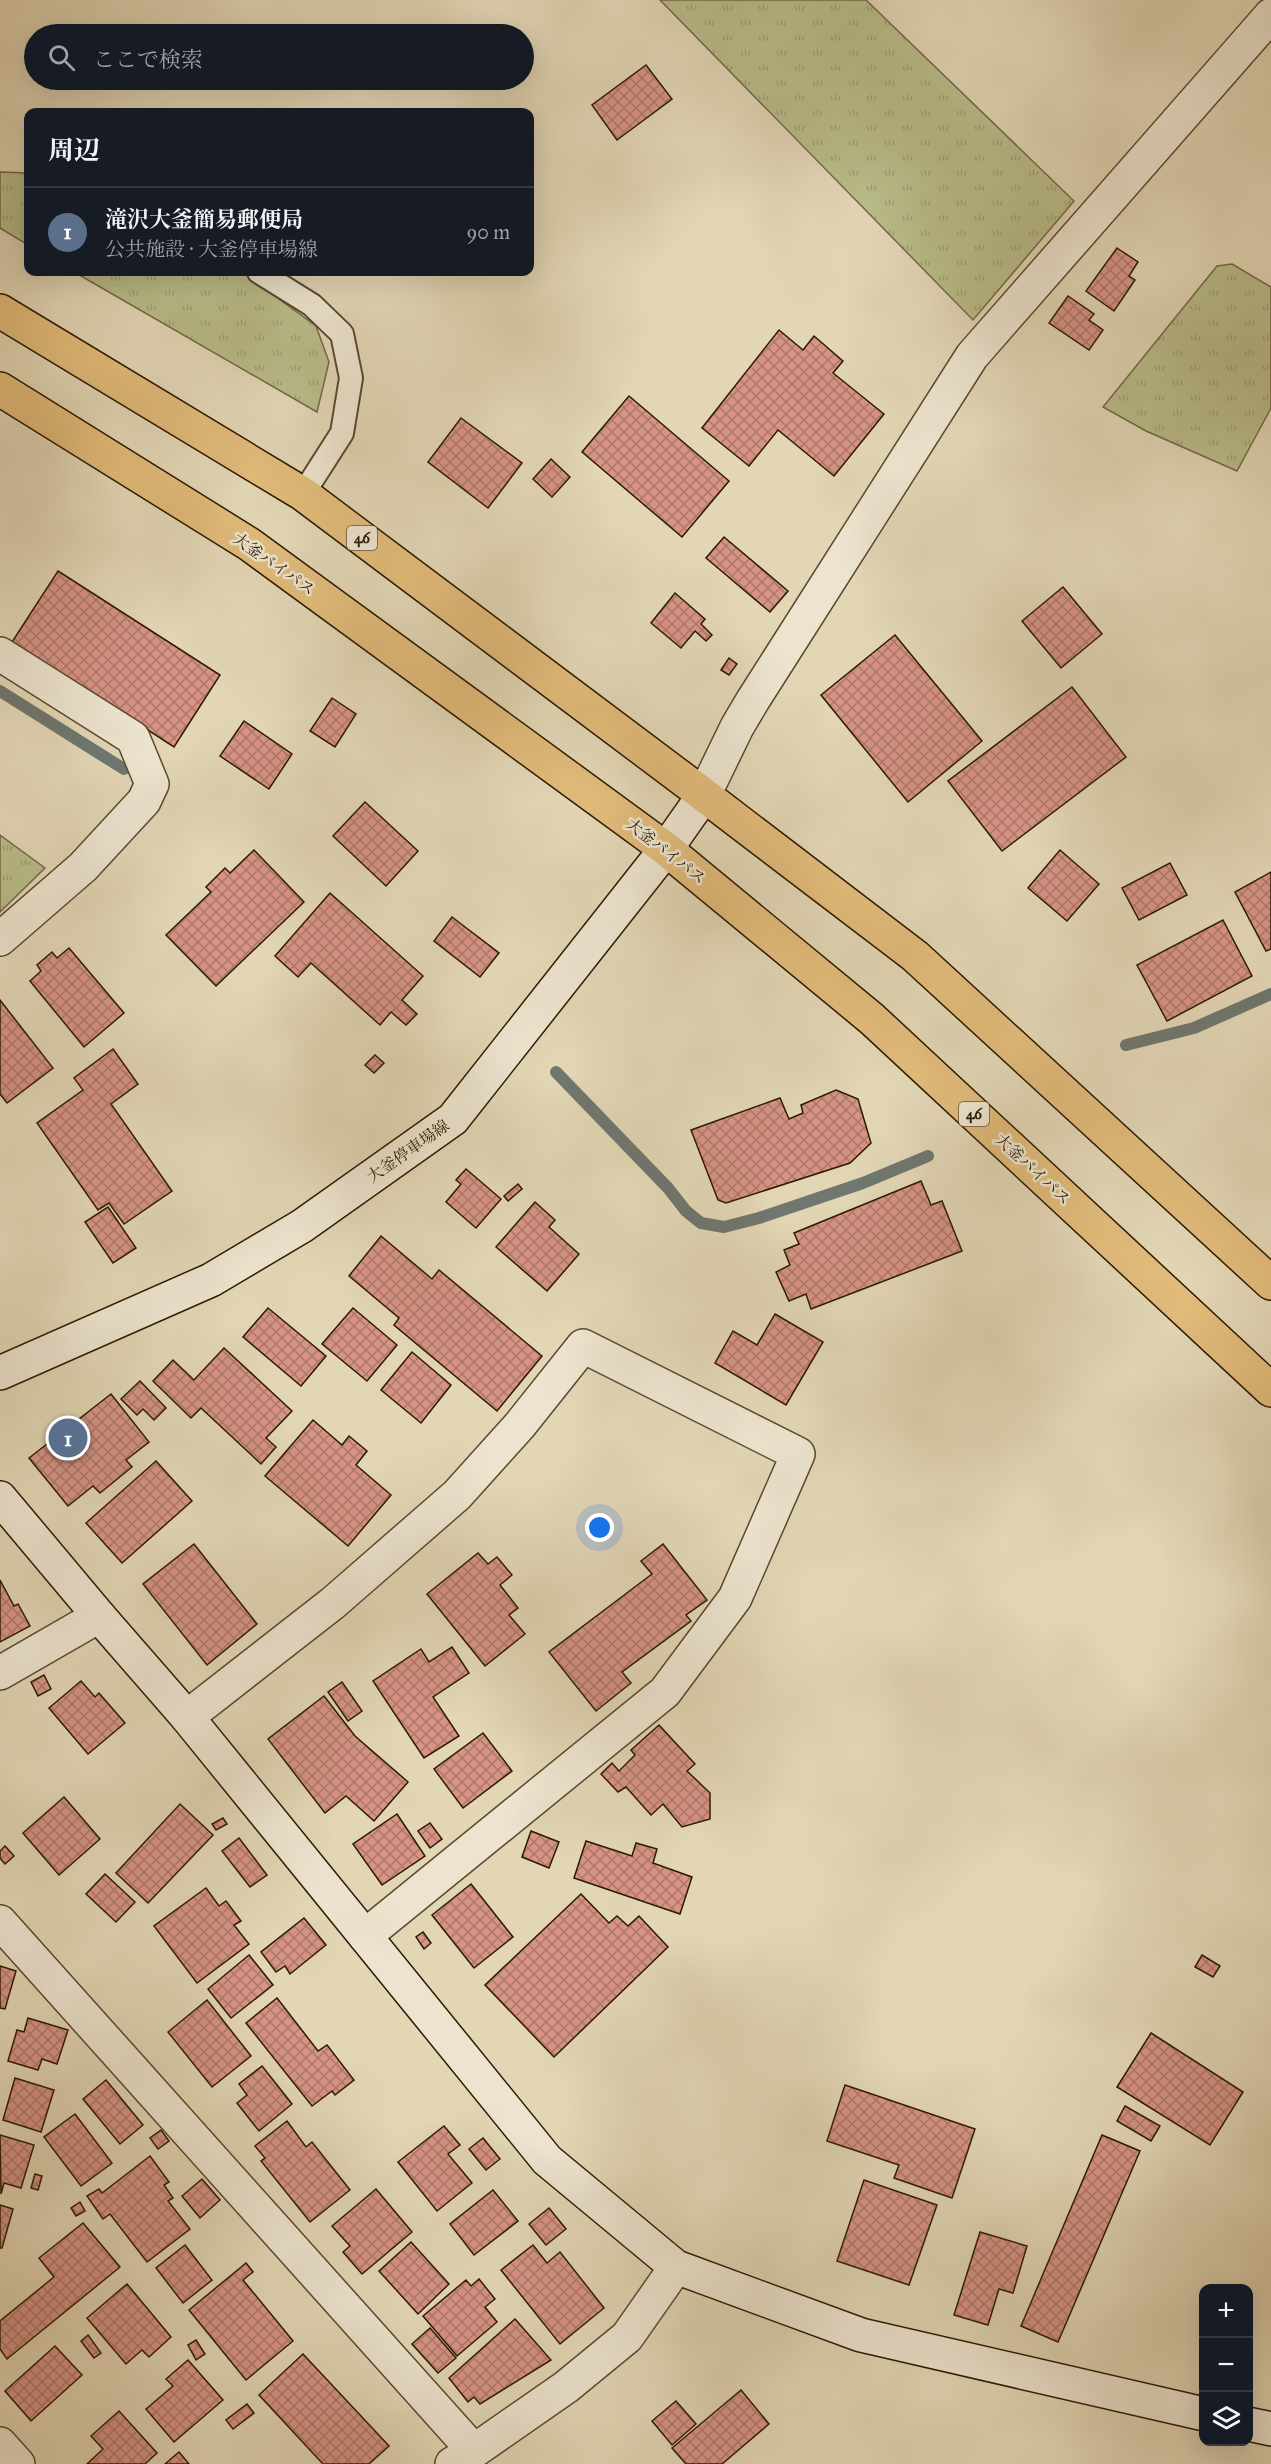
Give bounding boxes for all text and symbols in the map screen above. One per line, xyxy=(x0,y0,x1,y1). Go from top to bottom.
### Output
search box xyxy=(24,24,534,90)
icon: search xyxy=(45,41,78,74)
text: ここで検索 xyxy=(93,46,203,73)
text: 周辺 xyxy=(48,134,100,166)
text: 滝沢大釜簡易郵便局 xyxy=(105,206,303,233)
text: 1 xyxy=(64,220,71,244)
text: 90 m xyxy=(467,220,510,244)
text: 公共施設 · 大釜停車場線 xyxy=(105,237,318,261)
road number: 46 xyxy=(347,526,377,550)
street label: 大釜バイパス xyxy=(229,529,319,599)
street label: 大釜バイパス xyxy=(622,814,710,888)
road number: 46 xyxy=(959,1102,989,1126)
street label: 大釜停車場線 xyxy=(363,1116,453,1186)
street label: 大釜バイパス xyxy=(992,1129,1074,1209)
pin: 1 xyxy=(48,1416,88,1460)
your location xyxy=(585,1513,614,1542)
map controls xyxy=(1199,2284,1253,2446)
button: + xyxy=(1199,2284,1253,2338)
button: − xyxy=(1199,2338,1253,2392)
button: layers xyxy=(1199,2392,1253,2446)

